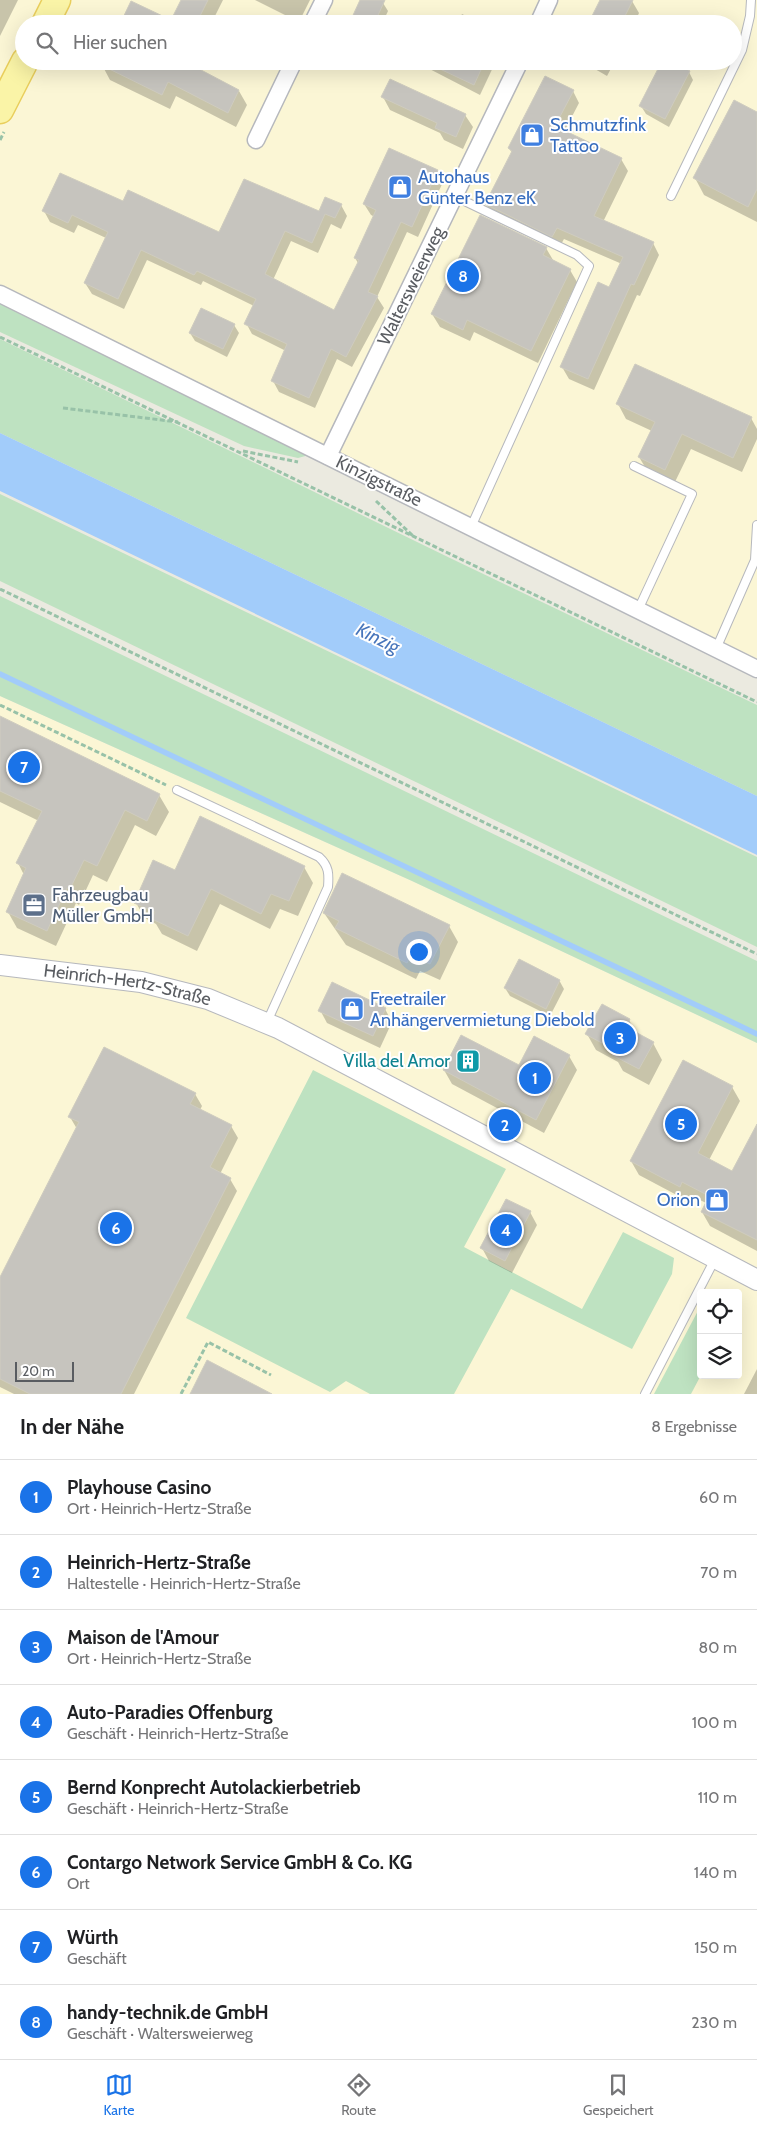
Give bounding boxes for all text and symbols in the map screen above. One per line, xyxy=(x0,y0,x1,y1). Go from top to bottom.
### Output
search box xyxy=(15,15,742,70)
icon: search xyxy=(33,29,61,57)
text: Hier suchen xyxy=(73,31,167,54)
place label: Schmutzfink Tattoo xyxy=(550,114,647,157)
shop icon: Schmutzfink Tattoo xyxy=(519,122,545,148)
place label: Autohaus Günter Benz eK xyxy=(418,166,537,209)
shop icon: Autohaus Günter Benz eK xyxy=(387,174,413,200)
street label: Waltersweierweg xyxy=(373,222,450,349)
pin: 8 xyxy=(447,257,479,295)
street label: Kinzigstraße xyxy=(332,451,426,511)
water label: Kinzig xyxy=(353,618,405,659)
pin: 7 xyxy=(8,748,40,786)
place label: Fahrzeugbau Müller GmbH xyxy=(52,884,153,927)
office icon: Fahrzeugbau Müller GmbH xyxy=(21,892,47,918)
your location xyxy=(406,939,432,965)
street label: Heinrich-Hertz-Straße xyxy=(42,959,213,1010)
place label: Freetrailer Anhängervermietung Diebold xyxy=(370,988,595,1031)
shop icon: Freetrailer Anhängervermietung Diebold xyxy=(339,996,365,1022)
pin: 3 xyxy=(604,1019,636,1057)
building icon: Villa del Amor xyxy=(455,1048,481,1074)
place label: Villa del Amor xyxy=(343,1050,450,1072)
pin: 1 xyxy=(519,1059,551,1097)
pin: 5 xyxy=(665,1105,697,1143)
pin: 2 xyxy=(489,1106,521,1144)
shop icon: Orion xyxy=(704,1187,730,1213)
place label: Orion xyxy=(657,1189,700,1211)
pin: 6 xyxy=(100,1209,132,1247)
pin: 4 xyxy=(490,1211,522,1249)
map controls xyxy=(697,1289,742,1379)
button: locate xyxy=(697,1289,742,1334)
button: layers xyxy=(697,1334,742,1379)
scale bar xyxy=(15,1359,74,1382)
text: 20 m xyxy=(22,1362,55,1380)
text: In der Nähe xyxy=(20,1414,124,1439)
text: 8 Ergebnisse xyxy=(651,1417,737,1436)
text: Playhouse Casino xyxy=(67,1476,211,1499)
text: 1 xyxy=(33,1488,39,1507)
text: 60 m xyxy=(699,1488,737,1507)
text: Ort · Heinrich-Hertz-Straße xyxy=(67,1499,251,1518)
text: Heinrich-Hertz-Straße xyxy=(67,1551,251,1574)
text: 2 xyxy=(32,1563,40,1582)
text: 70 m xyxy=(700,1563,737,1582)
text: Haltestelle · Heinrich-Hertz-Straße xyxy=(67,1574,301,1593)
text: Maison de l'Amour xyxy=(67,1626,219,1649)
text: 3 xyxy=(32,1638,40,1657)
text: 80 m xyxy=(699,1638,737,1657)
text: Ort · Heinrich-Hertz-Straße xyxy=(67,1649,251,1668)
text: Auto-Paradies Offenburg xyxy=(67,1701,273,1724)
text: 4 xyxy=(31,1713,41,1732)
text: 100 m xyxy=(692,1713,737,1732)
text: Geschäft · Heinrich-Hertz-Straße xyxy=(67,1724,289,1743)
text: Bernd Konprecht Autolackierbetrieb xyxy=(67,1776,361,1799)
text: 5 xyxy=(32,1788,40,1807)
text: 110 m xyxy=(698,1788,737,1807)
text: Geschäft · Heinrich-Hertz-Straße xyxy=(67,1799,289,1818)
text: Contargo Network Service GmbH & Co. KG xyxy=(67,1851,412,1874)
text: 6 xyxy=(32,1863,41,1882)
text: 140 m xyxy=(694,1863,737,1882)
text: Ort xyxy=(67,1874,90,1893)
text: Würth xyxy=(67,1926,119,1949)
text: 7 xyxy=(32,1938,40,1957)
text: 150 m xyxy=(694,1938,737,1957)
text: Geschäft xyxy=(67,1949,127,1968)
text: handy-technik.de GmbH xyxy=(67,2001,269,2024)
text: 8 xyxy=(31,2013,41,2032)
text: 230 m xyxy=(691,2013,737,2032)
text: Geschäft · Waltersweierweg xyxy=(67,2024,253,2043)
tab: Karte xyxy=(103,2071,134,2119)
tab: Route xyxy=(341,2071,376,2119)
tab: Gespeichert xyxy=(583,2071,654,2119)

